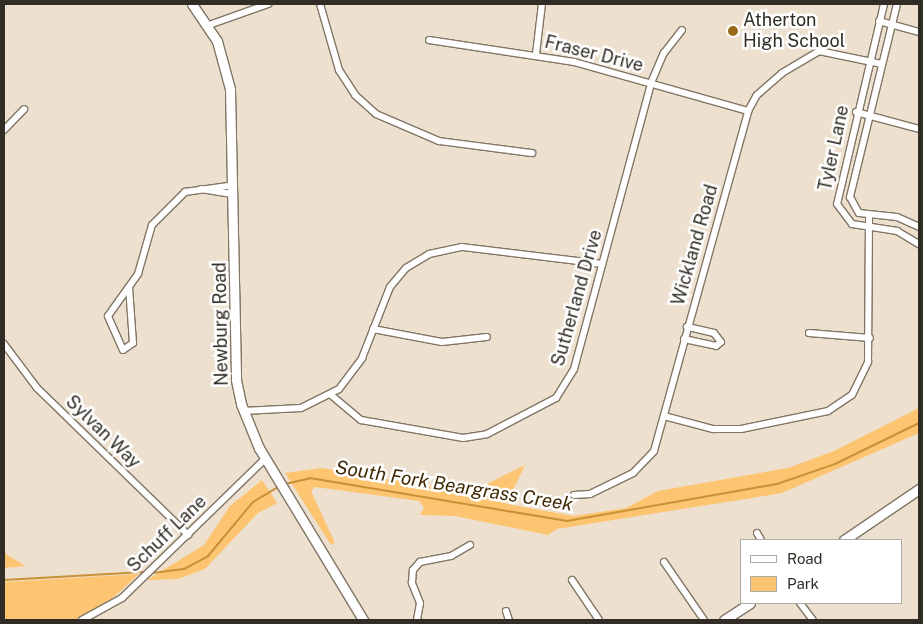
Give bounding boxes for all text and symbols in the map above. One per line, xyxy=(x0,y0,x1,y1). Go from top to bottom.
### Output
place label: Atherton High School xyxy=(743,10,845,52)
marker: Atherton High School xyxy=(727,25,739,37)
street label: Fraser Drive xyxy=(542,31,646,77)
street label: Tyler Lane xyxy=(814,103,854,193)
street label: Wickland Road xyxy=(667,182,723,308)
street label: Sutherland Drive xyxy=(547,227,607,369)
street label: Newburg Road xyxy=(209,262,233,386)
street label: Sylvan Way xyxy=(61,391,145,473)
water label: South Fork Beargrass Creek xyxy=(334,456,574,516)
street label: Schuff Lane xyxy=(123,491,211,577)
legend xyxy=(740,539,903,604)
text: Road xyxy=(787,550,823,567)
text: Park xyxy=(787,575,819,592)

